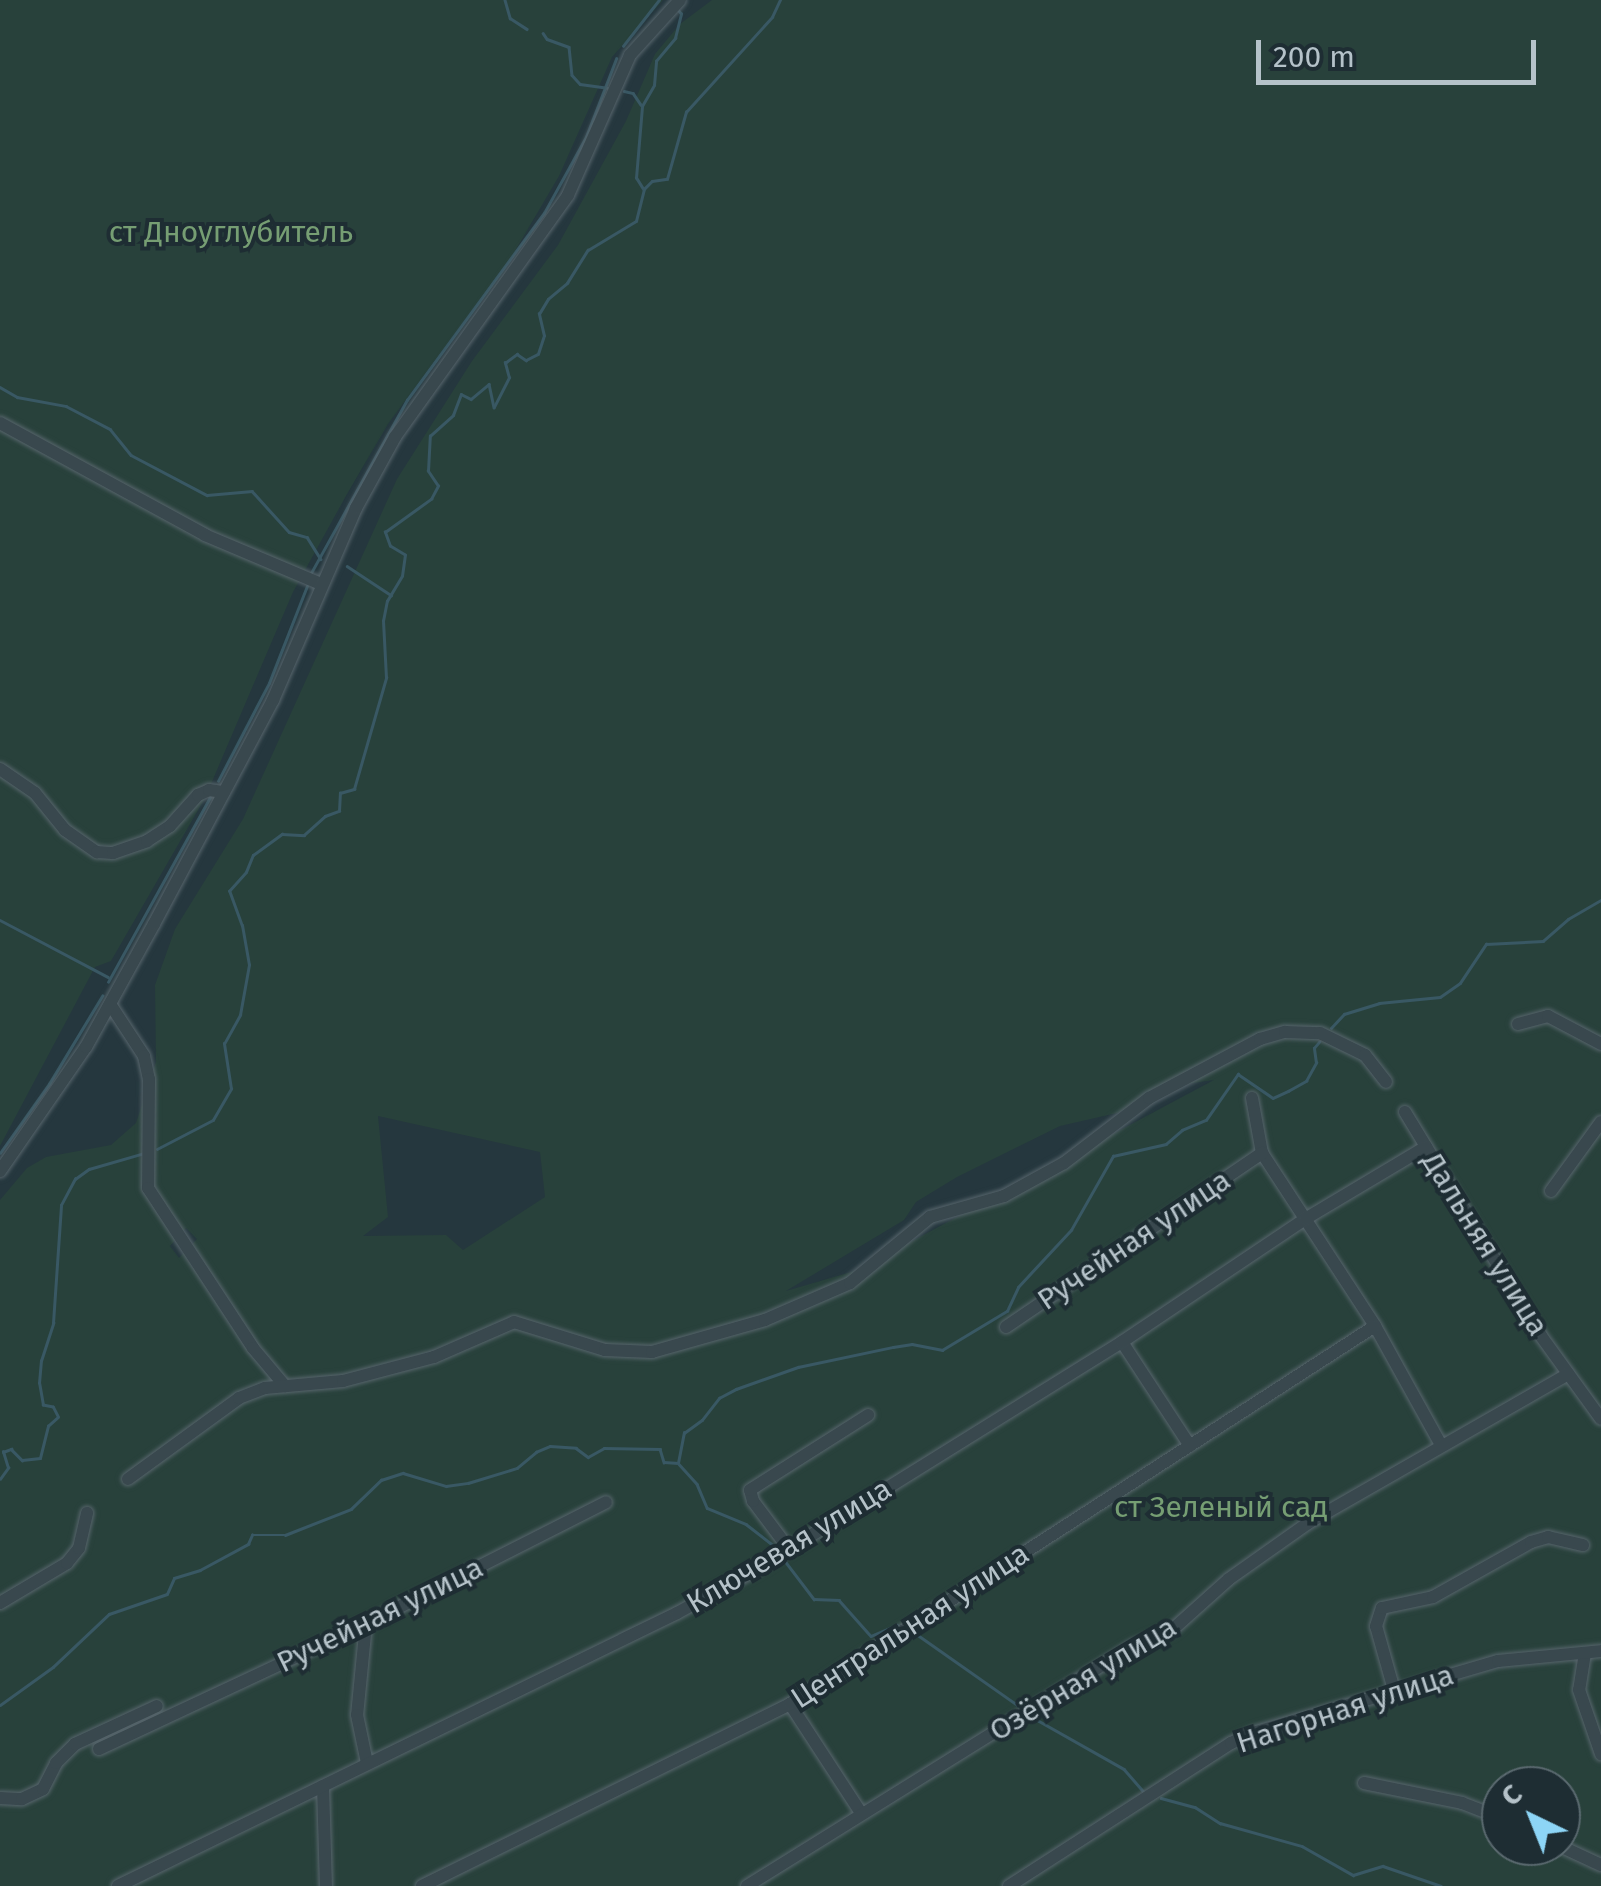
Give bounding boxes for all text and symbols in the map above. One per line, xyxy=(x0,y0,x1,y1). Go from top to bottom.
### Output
scale bar xyxy=(1261,20,1541,82)
text: 200 m xyxy=(1273,39,1355,75)
park label: ст Дноуглубитель xyxy=(109,214,353,250)
street label: Дальняя улица xyxy=(1414,1146,1556,1342)
street label: Ручейная улица xyxy=(1031,1162,1237,1318)
street label: Ключевая улица xyxy=(680,1471,898,1621)
park label: ст Зеленый сад xyxy=(1114,1489,1328,1525)
street label: Центральная улица xyxy=(784,1536,1036,1716)
street label: Ручейная улица xyxy=(271,1549,489,1681)
street label: Озёрная улица xyxy=(983,1609,1183,1749)
street label: Нагорная улица xyxy=(1232,1657,1458,1761)
north arrow xyxy=(1481,1766,1581,1866)
text: С xyxy=(1494,1778,1529,1813)

